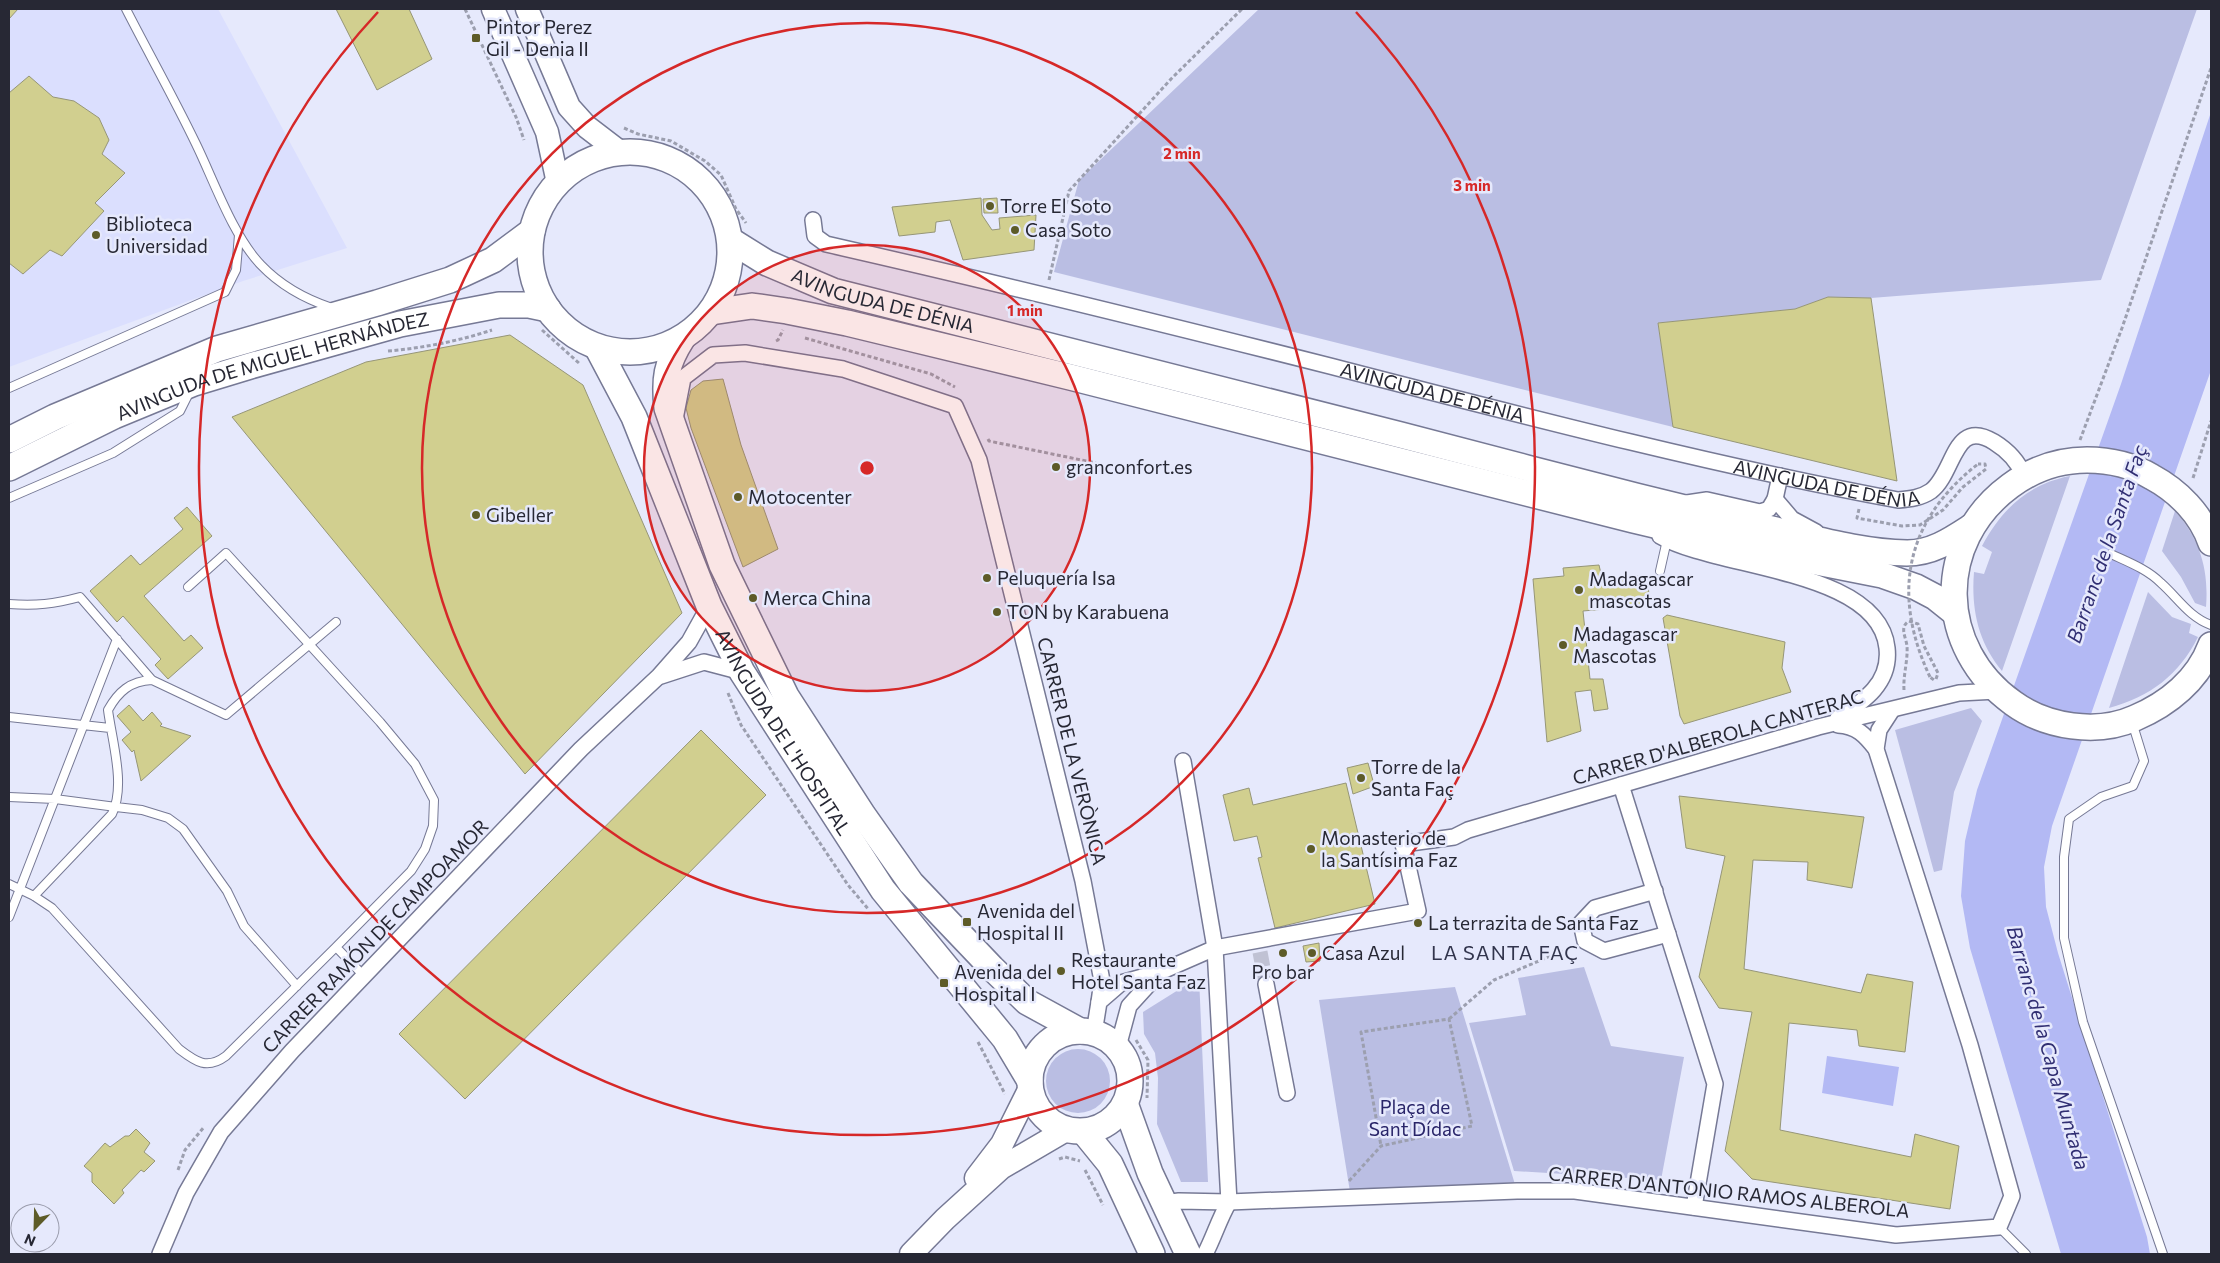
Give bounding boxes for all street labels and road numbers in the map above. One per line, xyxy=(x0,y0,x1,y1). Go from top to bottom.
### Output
street label: AVINGUDA DE DÉNIA xyxy=(788,263,977,337)
street label: AVINGUDA DE MIGUEL HERNÁNDEZ xyxy=(113,307,431,425)
street label: AVINGUDA DE DÉNIA xyxy=(1338,357,1527,426)
street label: AVINGUDA DE DÉNIA xyxy=(1731,454,1922,511)
street label: AVINGUDA DE L'HOSPITAL xyxy=(711,625,856,839)
street label: CARRER DE LA VERÒNICA xyxy=(1033,634,1113,867)
street label: CARRER D'ALBEROLA CANTERAC xyxy=(1570,684,1866,789)
street label: CARRER RAMÓN DE CAMPOAMOR xyxy=(256,813,493,1057)
street label: CARRER D'ANTONIO RAMOS ALBEROLA xyxy=(1547,1161,1911,1222)

